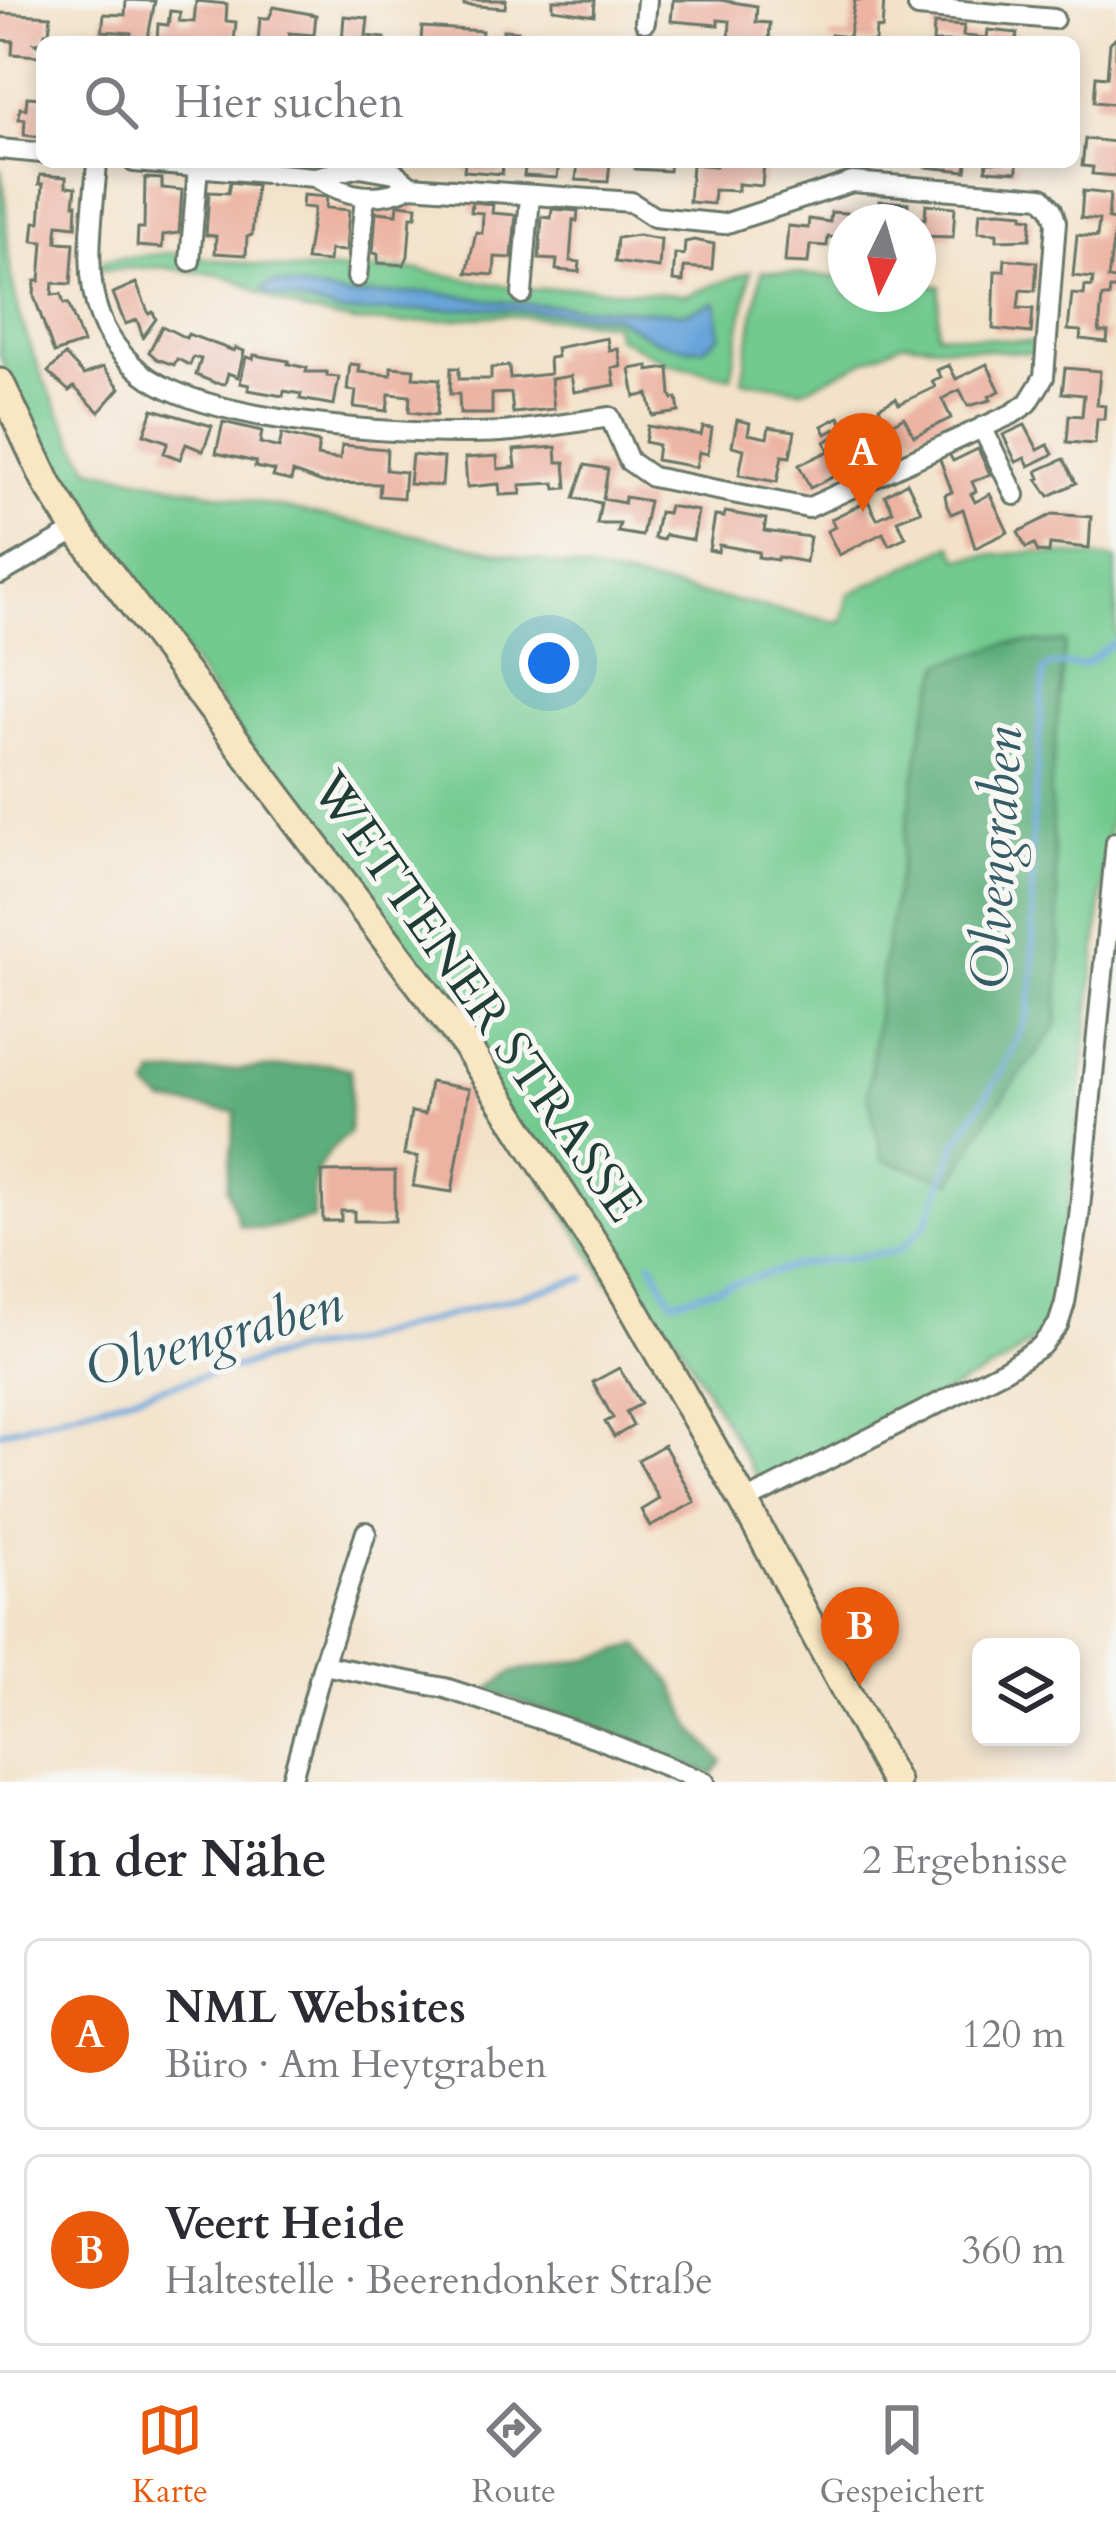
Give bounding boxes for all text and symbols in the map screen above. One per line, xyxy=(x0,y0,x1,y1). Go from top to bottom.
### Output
search box xyxy=(36,36,1080,168)
icon: search xyxy=(78,69,144,135)
text: Hier suchen xyxy=(174,72,404,133)
north arrow xyxy=(828,204,936,312)
pin: A xyxy=(824,413,902,512)
your location xyxy=(519,633,579,693)
water label: Olvengraben xyxy=(954,725,1041,991)
street label: WETTENER STRASSE xyxy=(294,757,659,1236)
water label: Olvengraben xyxy=(77,1268,350,1407)
pin: B xyxy=(821,1587,899,1686)
map controls xyxy=(972,1638,1080,1746)
button: layers xyxy=(972,1638,1080,1746)
text: In der Nähe xyxy=(48,1825,327,1895)
text: 2 Ergebnisse xyxy=(862,1834,1068,1887)
text: NML Websites xyxy=(165,1977,466,2038)
text: A xyxy=(75,2008,105,2061)
text: 120 m xyxy=(962,2008,1065,2061)
text: Büro · Am Heytgraben xyxy=(165,2038,547,2091)
text: Veert Heide xyxy=(165,2193,405,2254)
text: B xyxy=(76,2224,104,2277)
text: 360 m xyxy=(962,2224,1065,2277)
text: Haltestelle · Beerendonker Straße xyxy=(165,2254,713,2307)
tab: Karte xyxy=(132,2397,208,2514)
tab: Route xyxy=(472,2397,556,2514)
tab: Gespeichert xyxy=(820,2397,984,2514)

